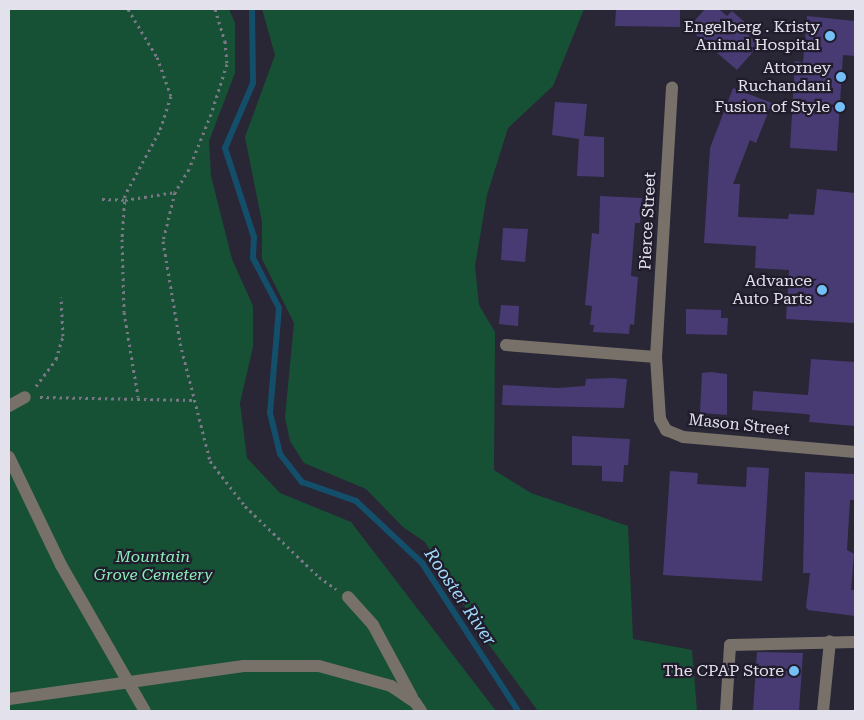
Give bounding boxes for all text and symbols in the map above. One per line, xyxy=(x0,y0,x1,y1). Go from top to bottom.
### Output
place label: Engelberg . Kristy Animal Hospital xyxy=(684,17,820,55)
marker: Engelberg . Kristy Animal Hospital xyxy=(824,30,836,42)
place label: Attorney Ruchandani xyxy=(738,58,831,96)
marker: Attorney Ruchandani xyxy=(835,71,847,83)
place label: Fusion of Style xyxy=(714,97,830,117)
marker: Fusion of Style xyxy=(834,101,846,113)
street label: Pierce Street xyxy=(636,171,660,271)
place label: Advance Auto Parts xyxy=(732,271,812,309)
marker: Advance Auto Parts xyxy=(816,284,828,296)
street label: Mason Street xyxy=(688,410,790,440)
water label: Rooster River xyxy=(419,544,501,650)
park label: Mountain Grove Cemetery xyxy=(94,547,212,585)
place label: The CPAP Store xyxy=(663,661,784,681)
marker: The CPAP Store xyxy=(788,665,800,677)

